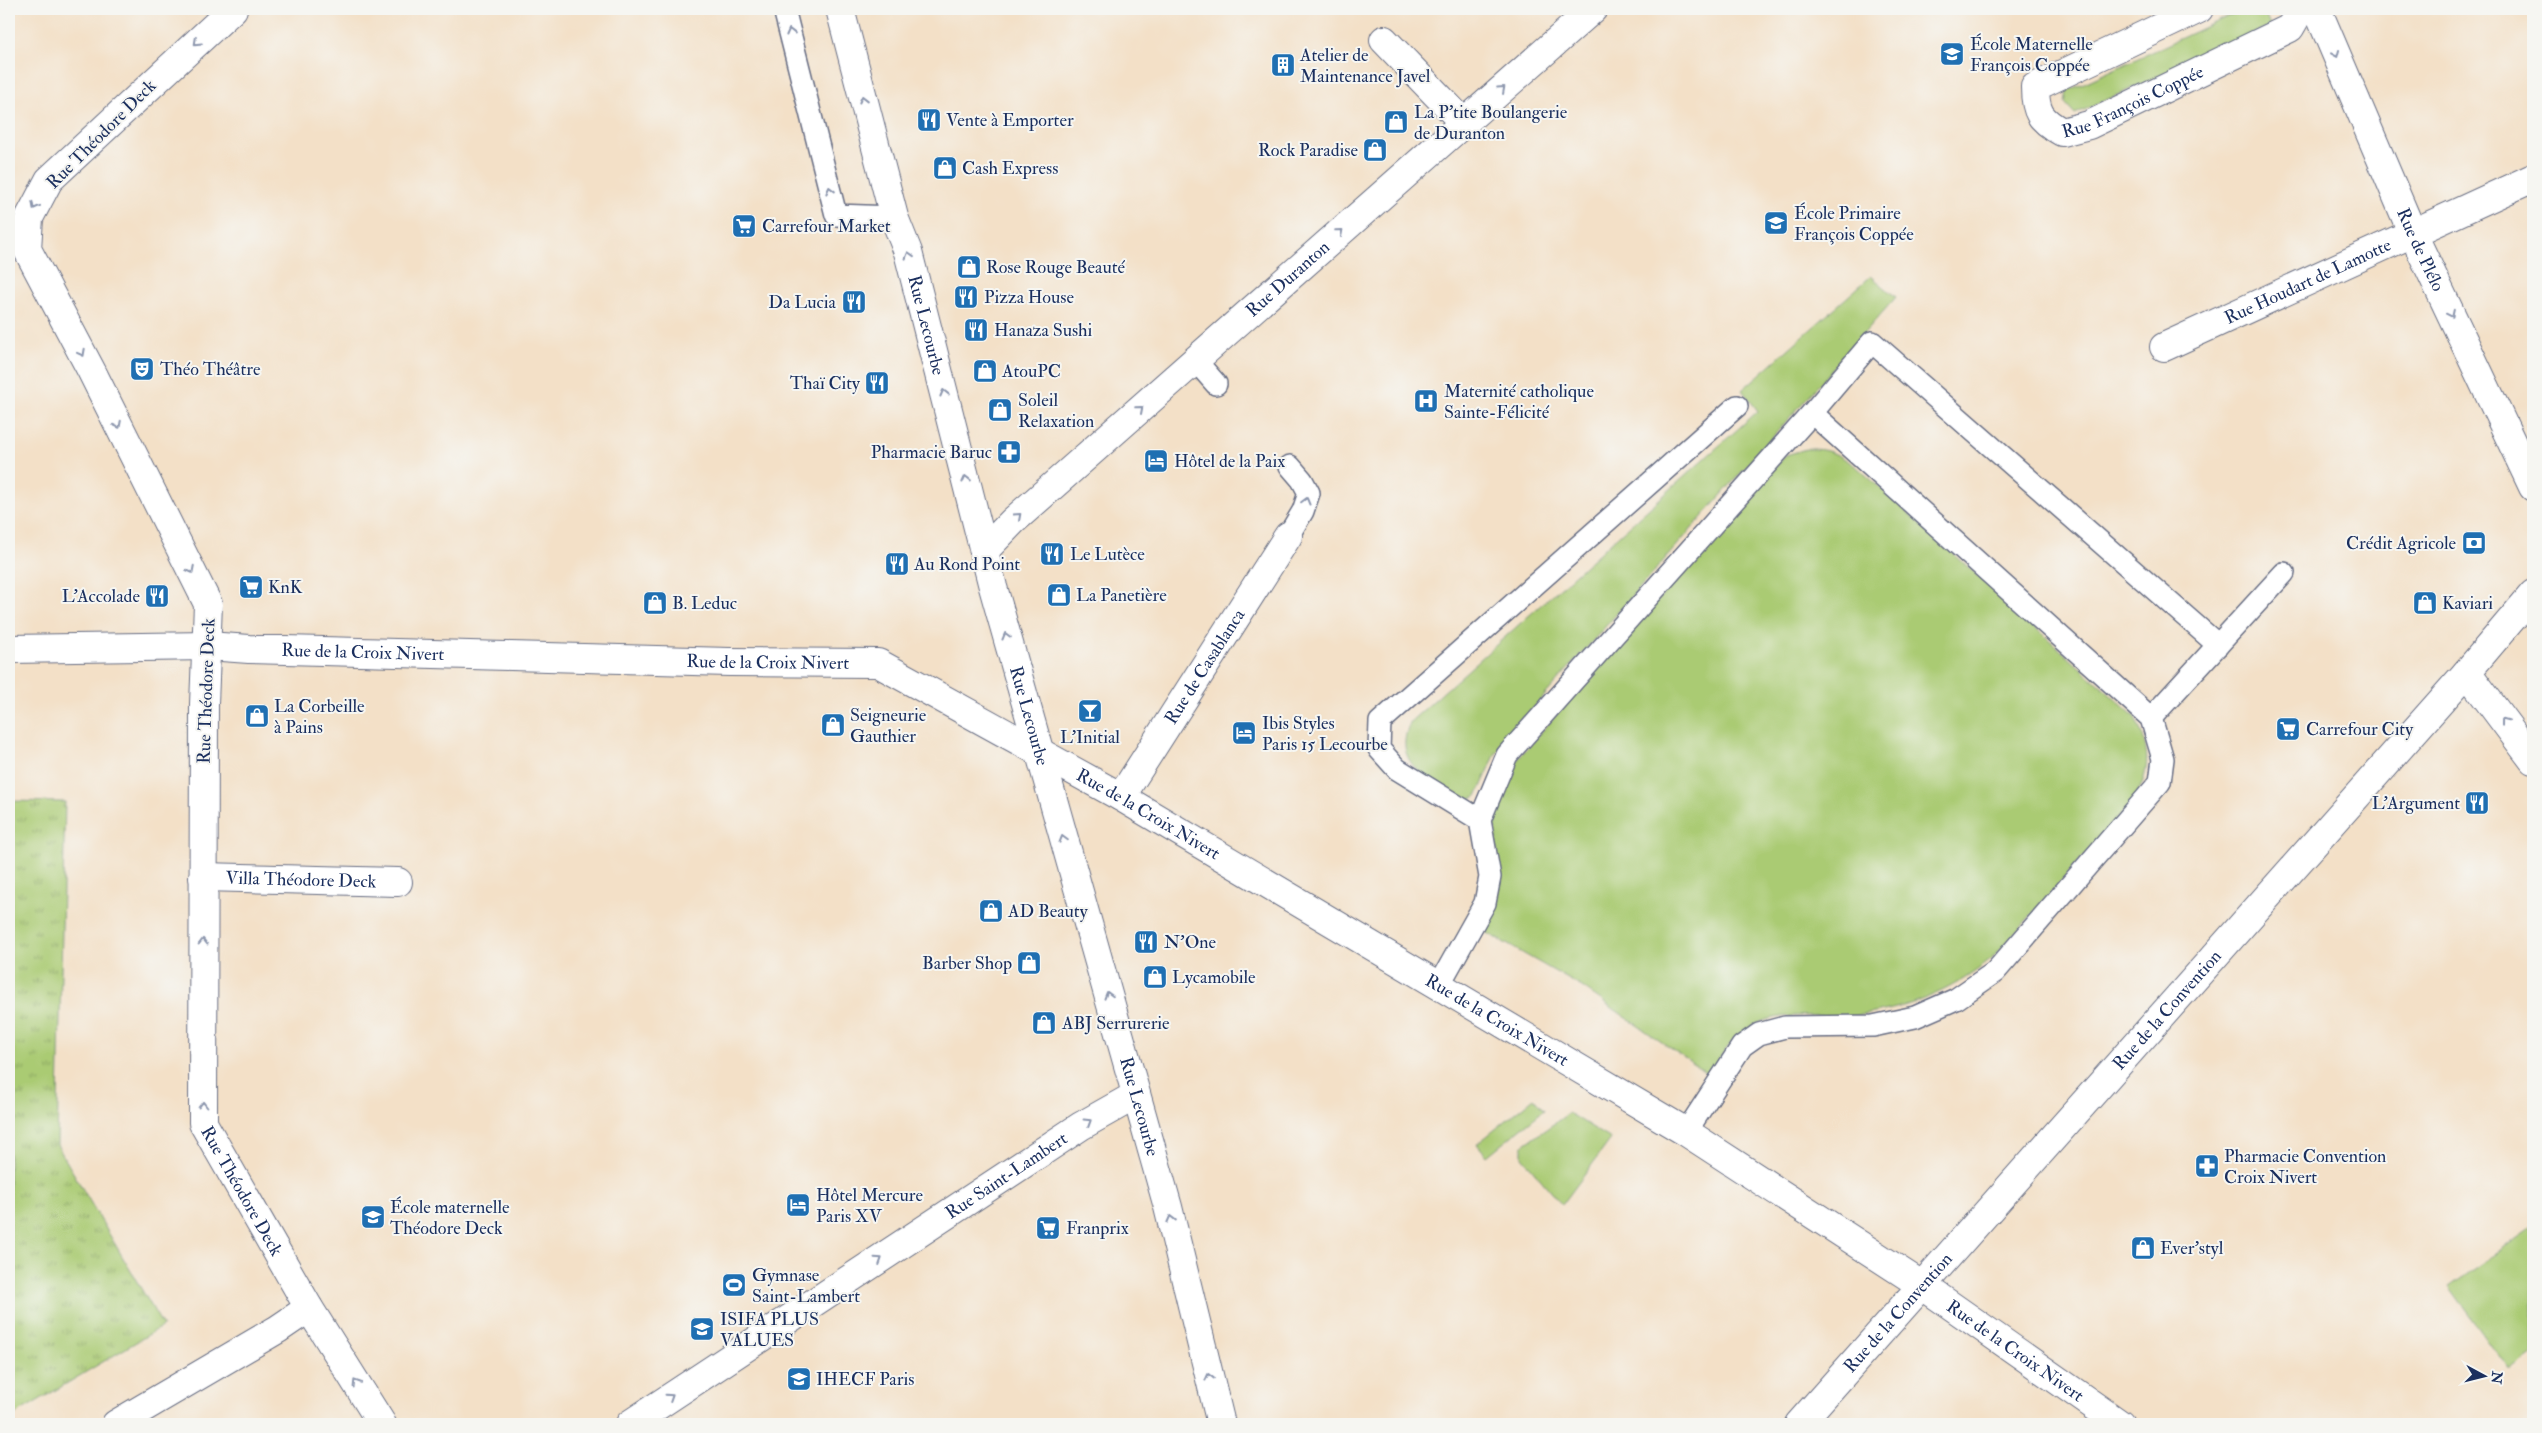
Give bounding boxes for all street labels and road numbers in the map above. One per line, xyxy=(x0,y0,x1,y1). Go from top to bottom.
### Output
street label: Rue François Coppée xyxy=(2059,60,2208,144)
street label: Rue Théodore Deck xyxy=(42,74,161,194)
street label: Rue de Plélo xyxy=(2391,205,2450,296)
street label: Rue Houdart de Lamotte xyxy=(2221,233,2395,330)
street label: Rue Duranton xyxy=(1241,236,1335,322)
street label: Rue Lecourbe xyxy=(902,273,950,378)
street label: Rue de Casablanca xyxy=(1160,604,1251,729)
street label: Rue Théodore Deck xyxy=(192,617,221,764)
street label: Rue de la Croix Nivert xyxy=(281,639,445,666)
street label: Rue de la Croix Nivert xyxy=(686,650,849,675)
street label: Rue Lecourbe xyxy=(1004,664,1054,769)
street label: Rue de la Croix Nivert xyxy=(1072,764,1224,865)
street label: Villa Théodore Deck xyxy=(225,867,377,893)
street label: Rue de la Convention xyxy=(2108,945,2227,1075)
street label: Rue de la Croix Nivert xyxy=(1421,969,1573,1072)
street label: Rue Lecourbe xyxy=(1114,1054,1164,1159)
street label: Rue Théodore Deck xyxy=(195,1122,288,1260)
street label: Rue Saint-Lambert xyxy=(941,1127,1072,1224)
street label: Rue de la Convention xyxy=(1839,1248,1958,1378)
street label: Rue de la Croix Nivert xyxy=(1942,1295,2088,1407)

